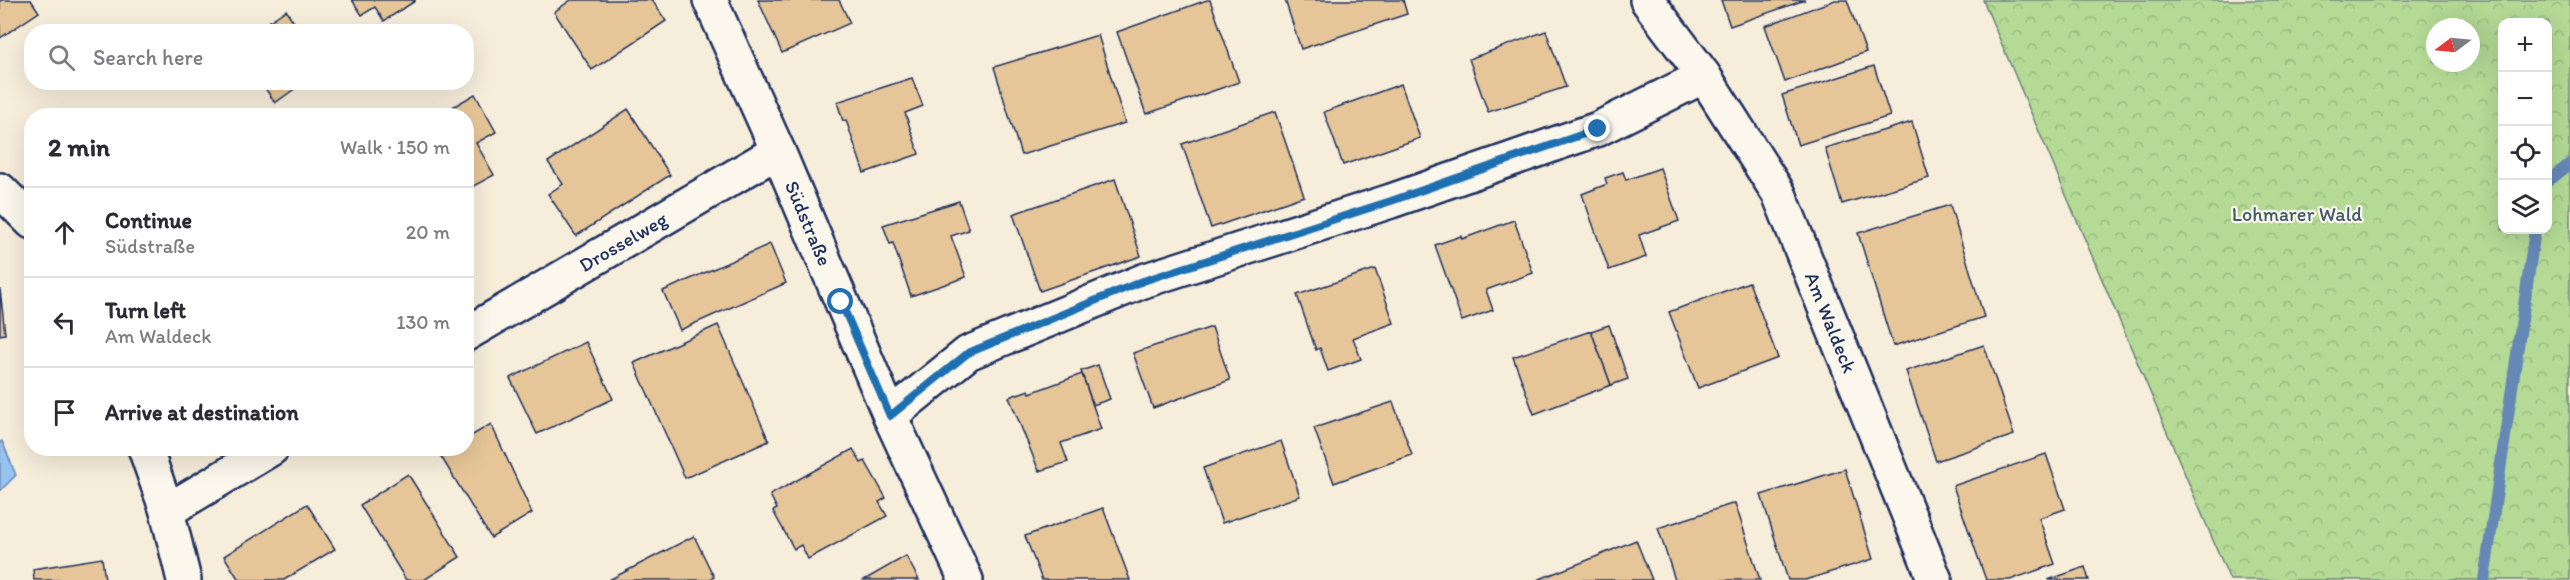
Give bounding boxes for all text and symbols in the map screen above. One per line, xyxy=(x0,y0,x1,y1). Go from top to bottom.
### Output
north arrow xyxy=(2426,18,2480,72)
map controls xyxy=(2498,18,2552,234)
button: + xyxy=(2498,18,2552,72)
search box xyxy=(24,24,474,90)
icon: search xyxy=(45,41,78,74)
text: Search here xyxy=(93,44,203,71)
button: − xyxy=(2498,72,2552,126)
route end xyxy=(1584,115,1610,141)
button: locate xyxy=(2498,126,2552,180)
text: 2 min xyxy=(48,131,110,163)
text: Walk · 150 m xyxy=(340,135,450,159)
street label: Südstraße xyxy=(780,177,837,269)
button: layers xyxy=(2498,180,2552,234)
park label: Lohmarer Wald xyxy=(2232,202,2362,226)
street label: Drosselweg xyxy=(575,206,672,277)
text: Continue xyxy=(105,207,192,234)
icon: ahead xyxy=(48,216,81,249)
text: 20 m xyxy=(406,220,450,244)
text: Südstraße xyxy=(105,234,195,258)
street label: Am Waldeck xyxy=(1800,268,1862,376)
route start xyxy=(827,288,853,314)
text: Turn left xyxy=(105,297,186,324)
icon: left xyxy=(48,306,81,339)
text: 130 m xyxy=(396,310,450,334)
text: Am Waldeck xyxy=(105,324,212,348)
icon: arrive xyxy=(48,396,81,429)
text: Arrive at destination xyxy=(105,399,299,426)

